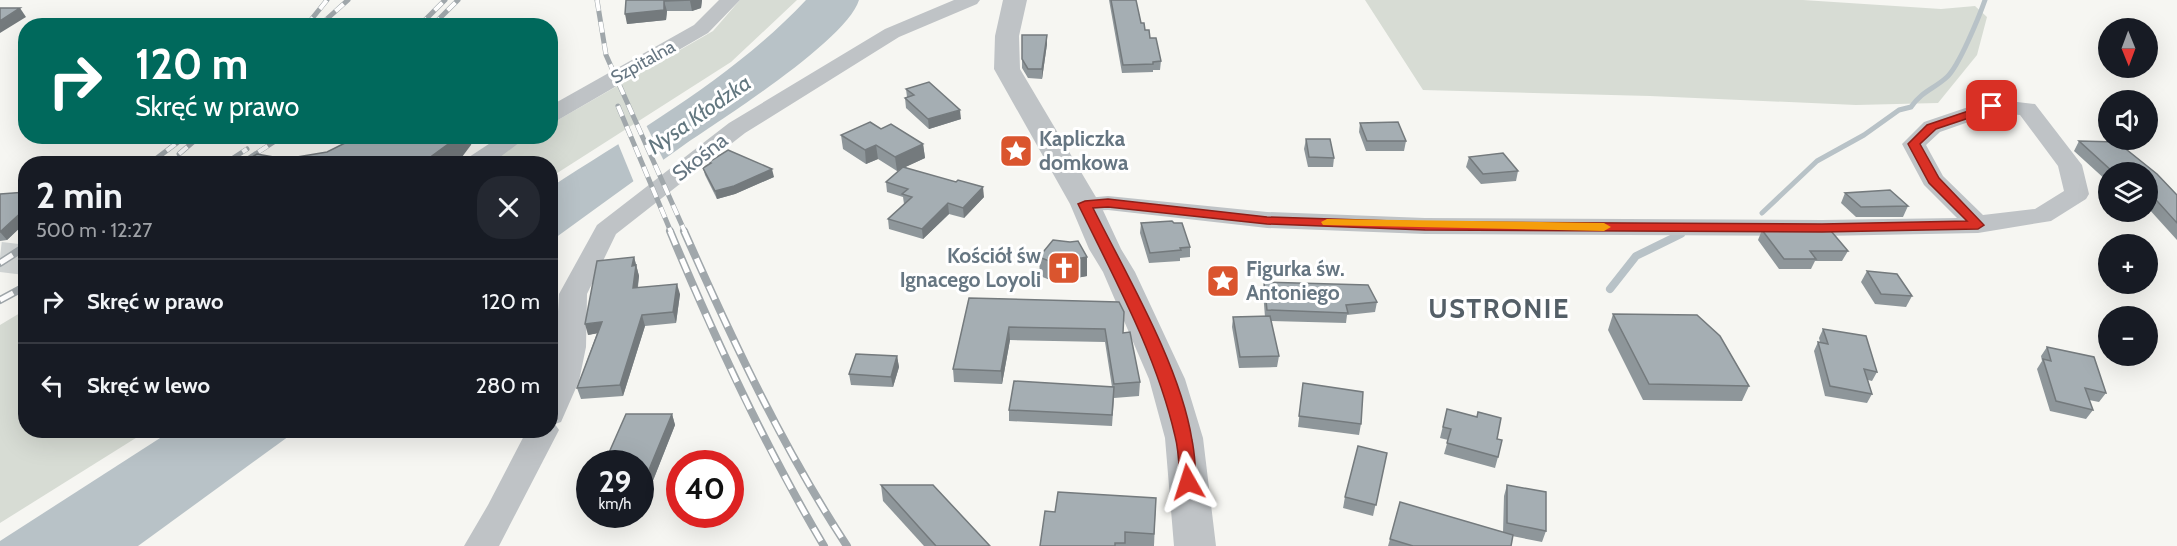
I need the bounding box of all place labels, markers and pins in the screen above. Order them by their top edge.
pin [1966,80,2017,131]
place label: Kapliczka domkowa [1039,126,1129,175]
place icon: Kapliczka domkowa [998,133,1034,169]
place label: Kościół św Ignacego Loyoli [900,243,1042,292]
church icon: Kościół św Ignacego Loyoli [1046,250,1082,286]
place label: Figurka św. Antoniego [1246,256,1345,305]
place icon: Figurka św. Antoniego [1205,263,1241,299]

